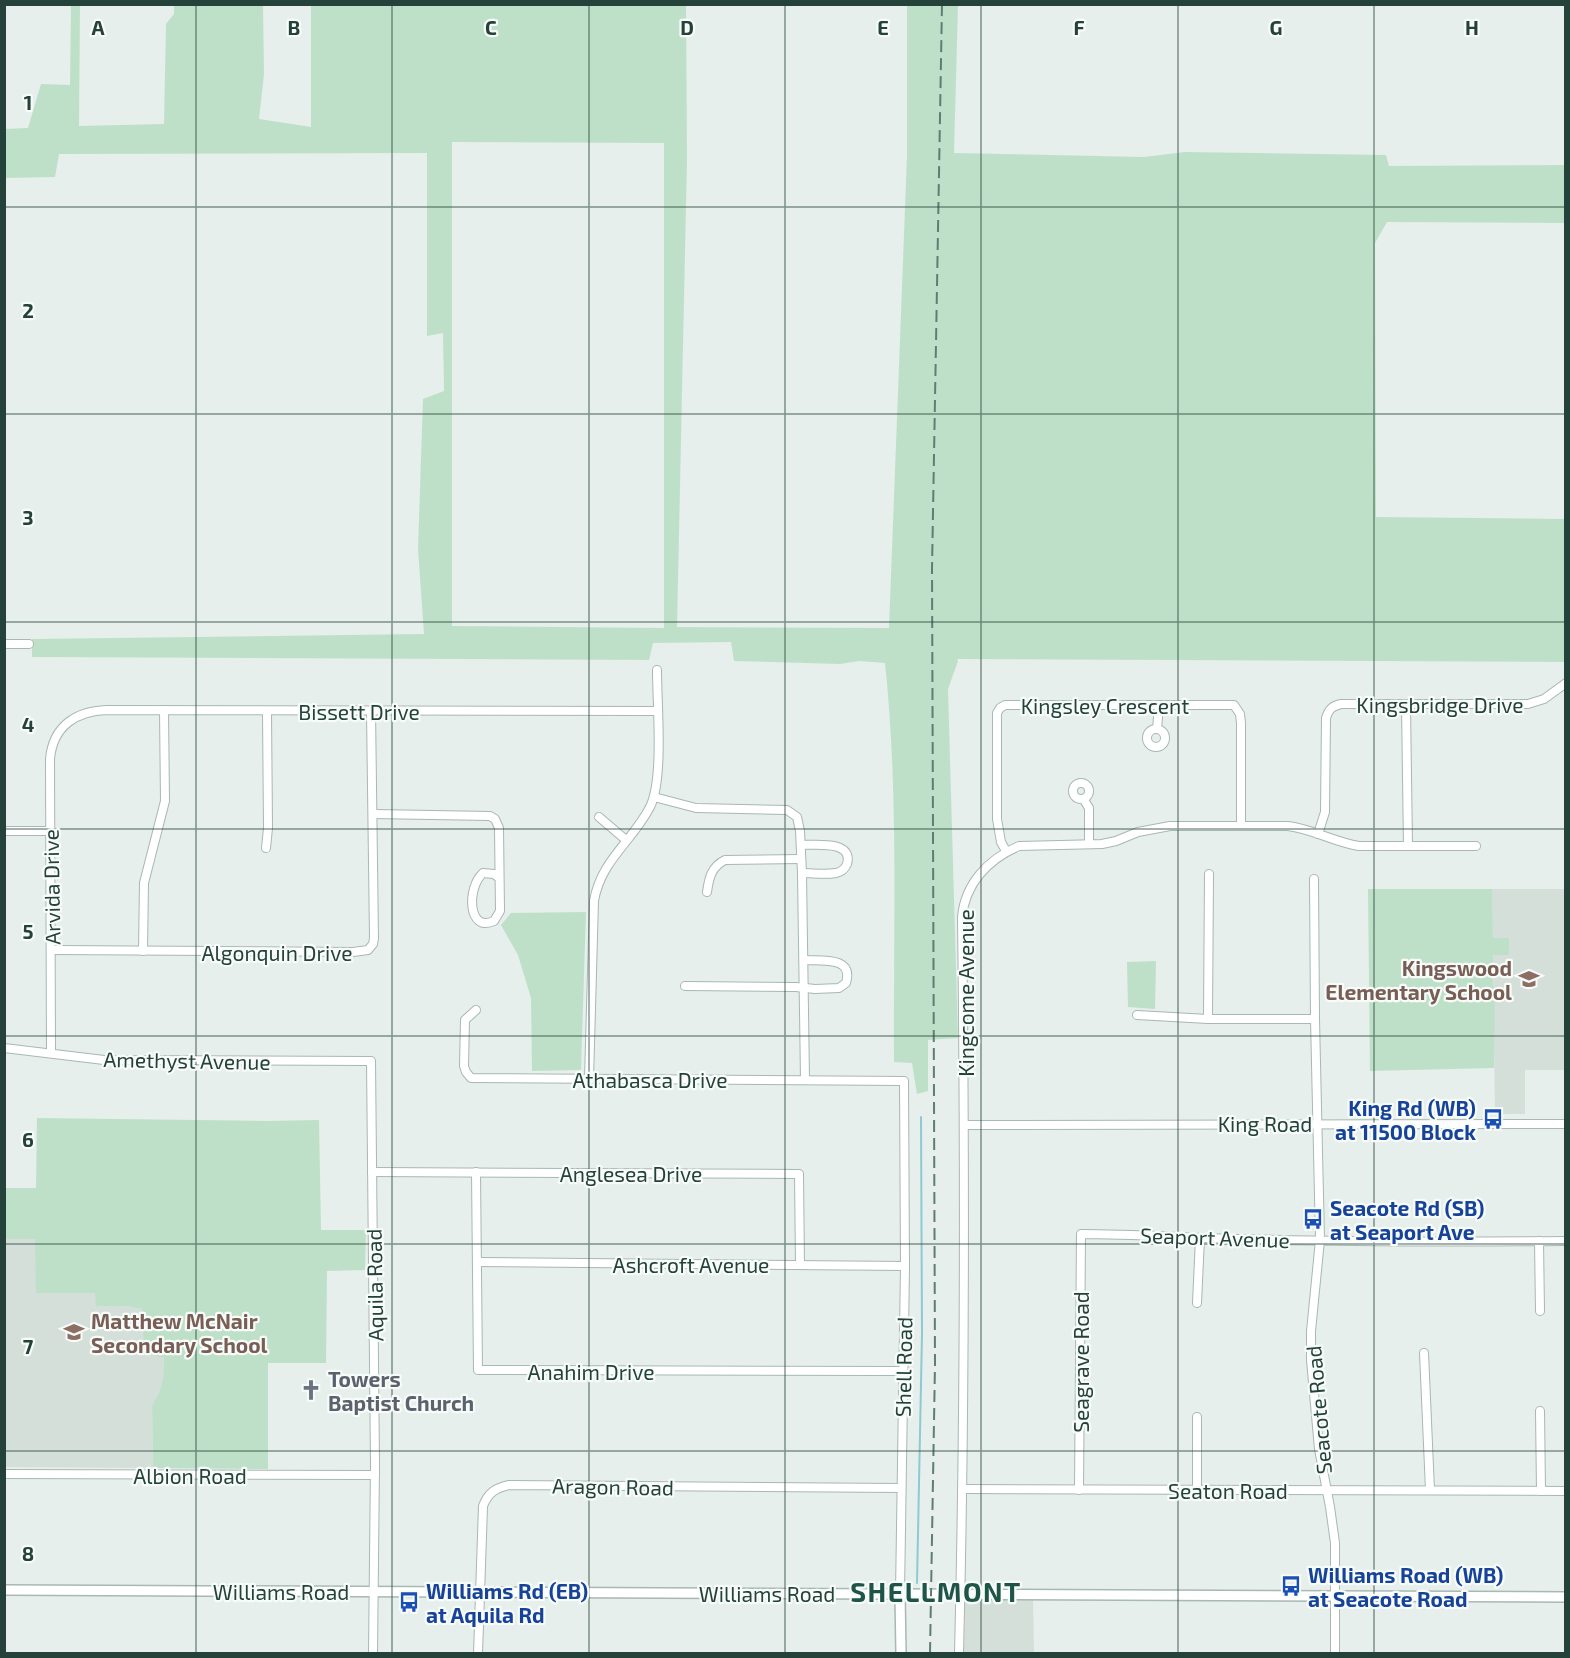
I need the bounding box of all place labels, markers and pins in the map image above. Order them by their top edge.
place label: Kingswood Elementary School [1325,955,1512,1005]
school or university icon: Kingswood Elementary School [1517,967,1541,991]
place label: King Rd (WB) at 11500 Block [1335,1095,1476,1144]
bus stop icon: King Rd (WB) at 11500 Block [1481,1107,1505,1131]
place label: Seacote Rd (SB) at Seaport Ave [1330,1195,1485,1244]
bus stop icon: Seacote Rd (SB) at Seaport Ave [1301,1207,1325,1231]
place label: Matthew McNair Secondary School [91,1308,268,1358]
school or university icon: Matthew McNair Secondary School [62,1320,86,1344]
place label: Towers Baptist Church [328,1366,474,1415]
church icon: Towers Baptist Church [299,1378,323,1402]
place label: Williams Road (WB) at Seacote Road [1308,1562,1504,1611]
bus stop icon: Williams Road (WB) at Seacote Road [1279,1574,1303,1598]
place label: Williams Rd (EB) at Aquila Rd [426,1578,588,1627]
bus stop icon: Williams Rd (EB) at Aquila Rd [397,1590,421,1614]

